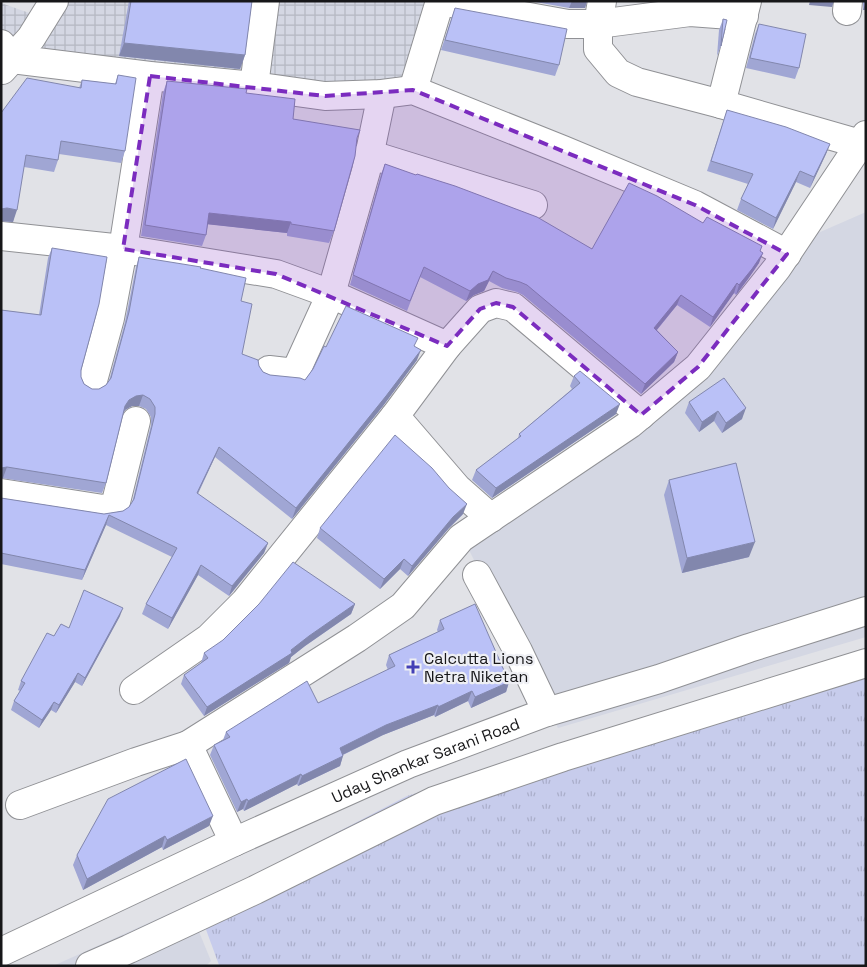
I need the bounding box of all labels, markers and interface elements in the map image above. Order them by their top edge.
place label: Calcutta Lions Netra Niketan [424,648,533,687]
marker: Calcutta Lions Netra Niketan [406,660,420,674]
street label: Uday Shankar Sarani Road [328,713,523,808]

